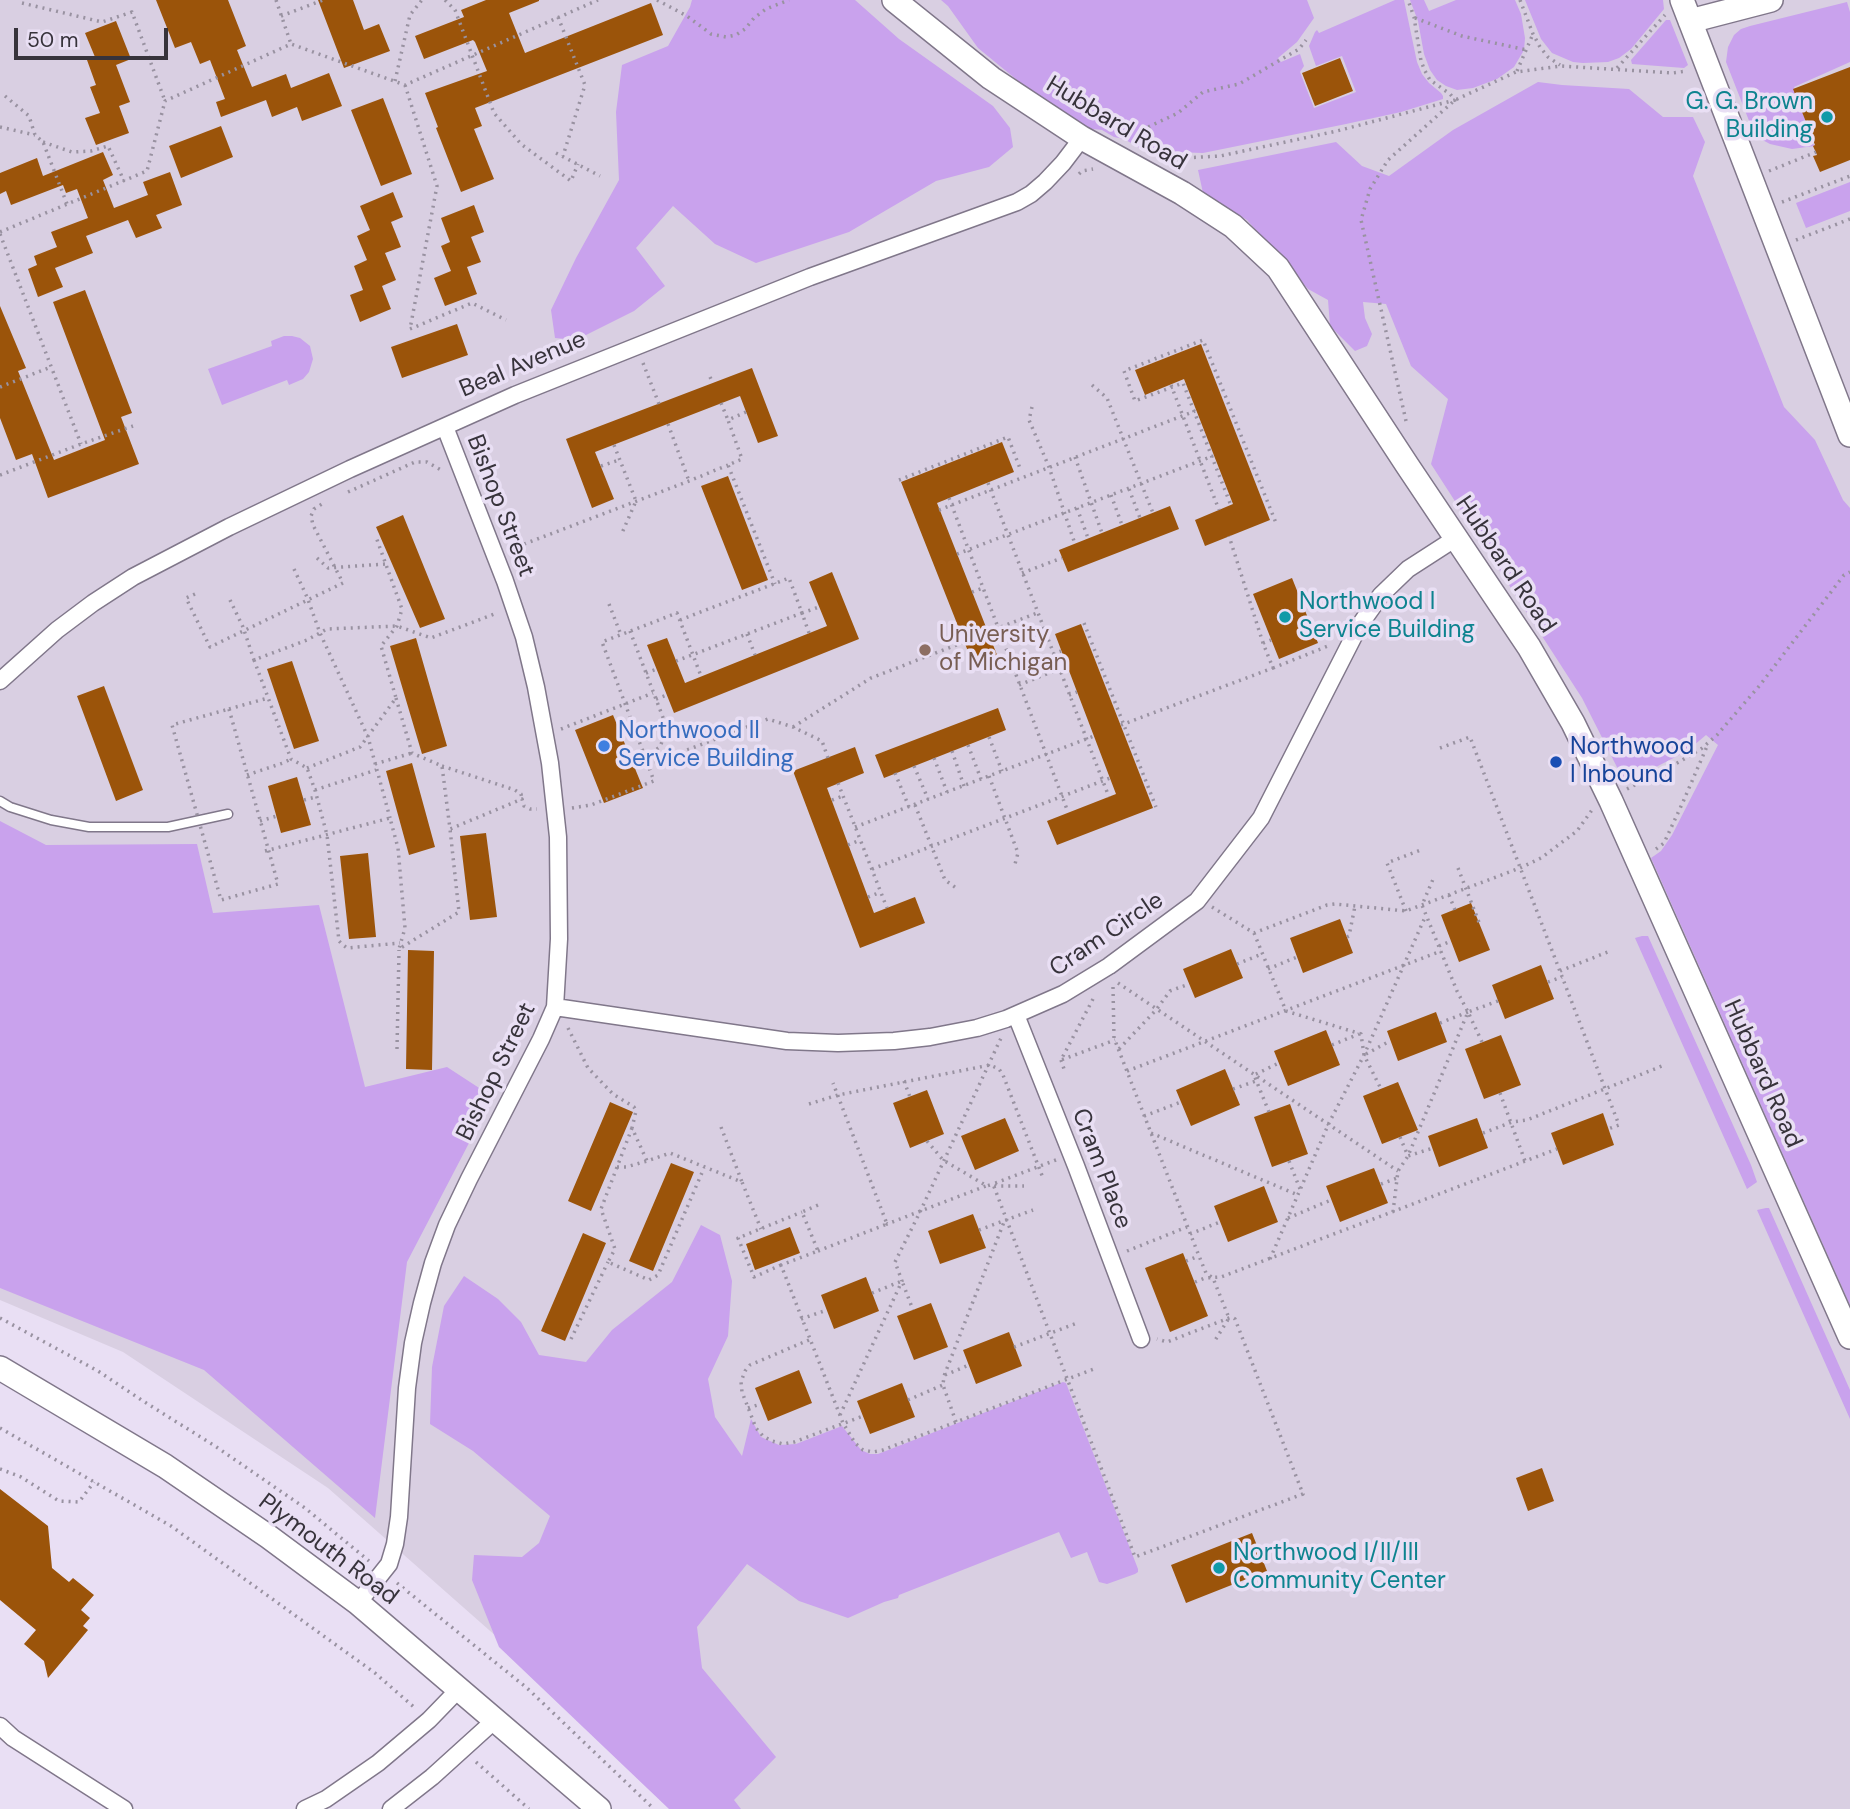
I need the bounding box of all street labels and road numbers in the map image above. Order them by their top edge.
street label: Hubbard Road [1040,71,1192,177]
street label: Beal Avenue [455,325,591,405]
street label: Bishop Street [460,431,540,581]
street label: Hubbard Road [1449,491,1561,639]
street label: Cram Circle [1045,886,1169,984]
street label: Hubbard Road [1717,996,1807,1152]
street label: Bishop Street [451,998,543,1146]
street label: Cram Place [1065,1105,1137,1233]
street label: Plymouth Road [252,1488,404,1612]

